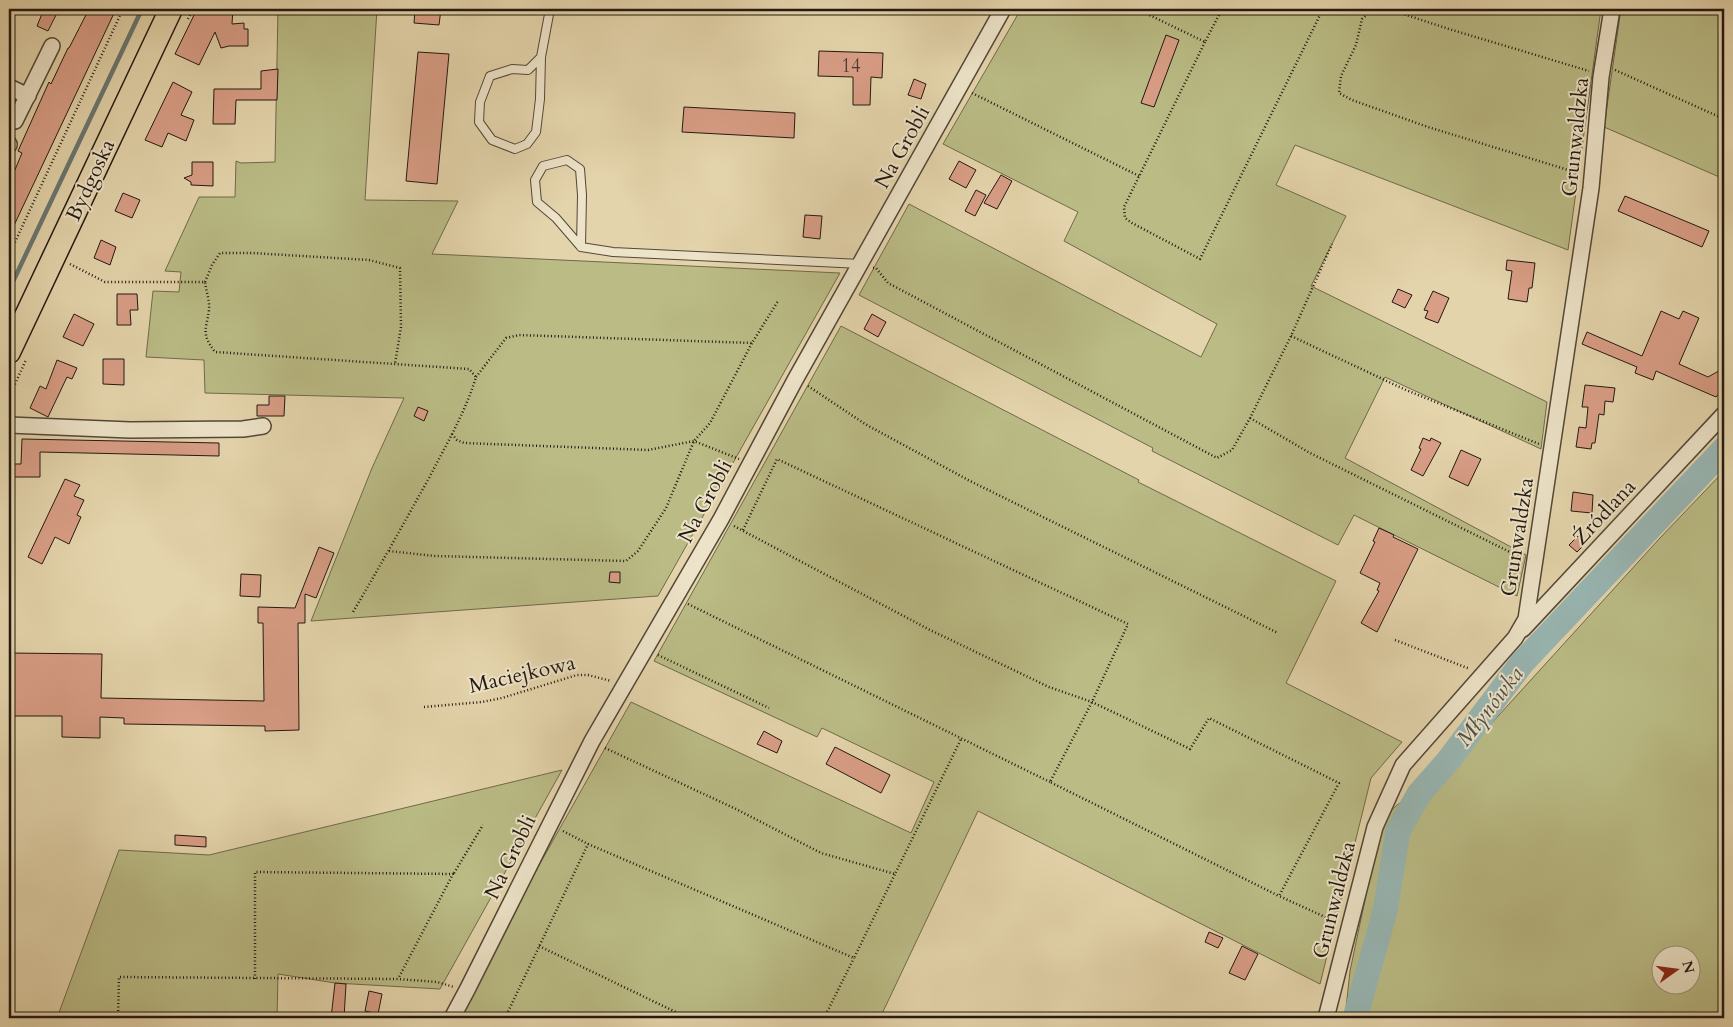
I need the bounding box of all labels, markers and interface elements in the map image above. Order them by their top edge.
house number: 14 [841,53,861,79]
street label: Grunwaldzka [1555,76,1596,198]
street label: Na Grobli [868,100,937,194]
street label: Bydgoska [59,135,122,226]
street label: Na Grobli [671,454,740,548]
street label: Źródlana [1566,473,1642,552]
street label: Grunwaldzka [1494,476,1541,599]
street label: Maciejkowa [466,648,578,701]
water label: Młynówka [1449,660,1531,753]
street label: Na Grobli [478,810,543,904]
street label: Grunwaldzka [1306,838,1363,962]
north arrow [1650,944,1700,994]
text: N [1677,959,1699,975]

